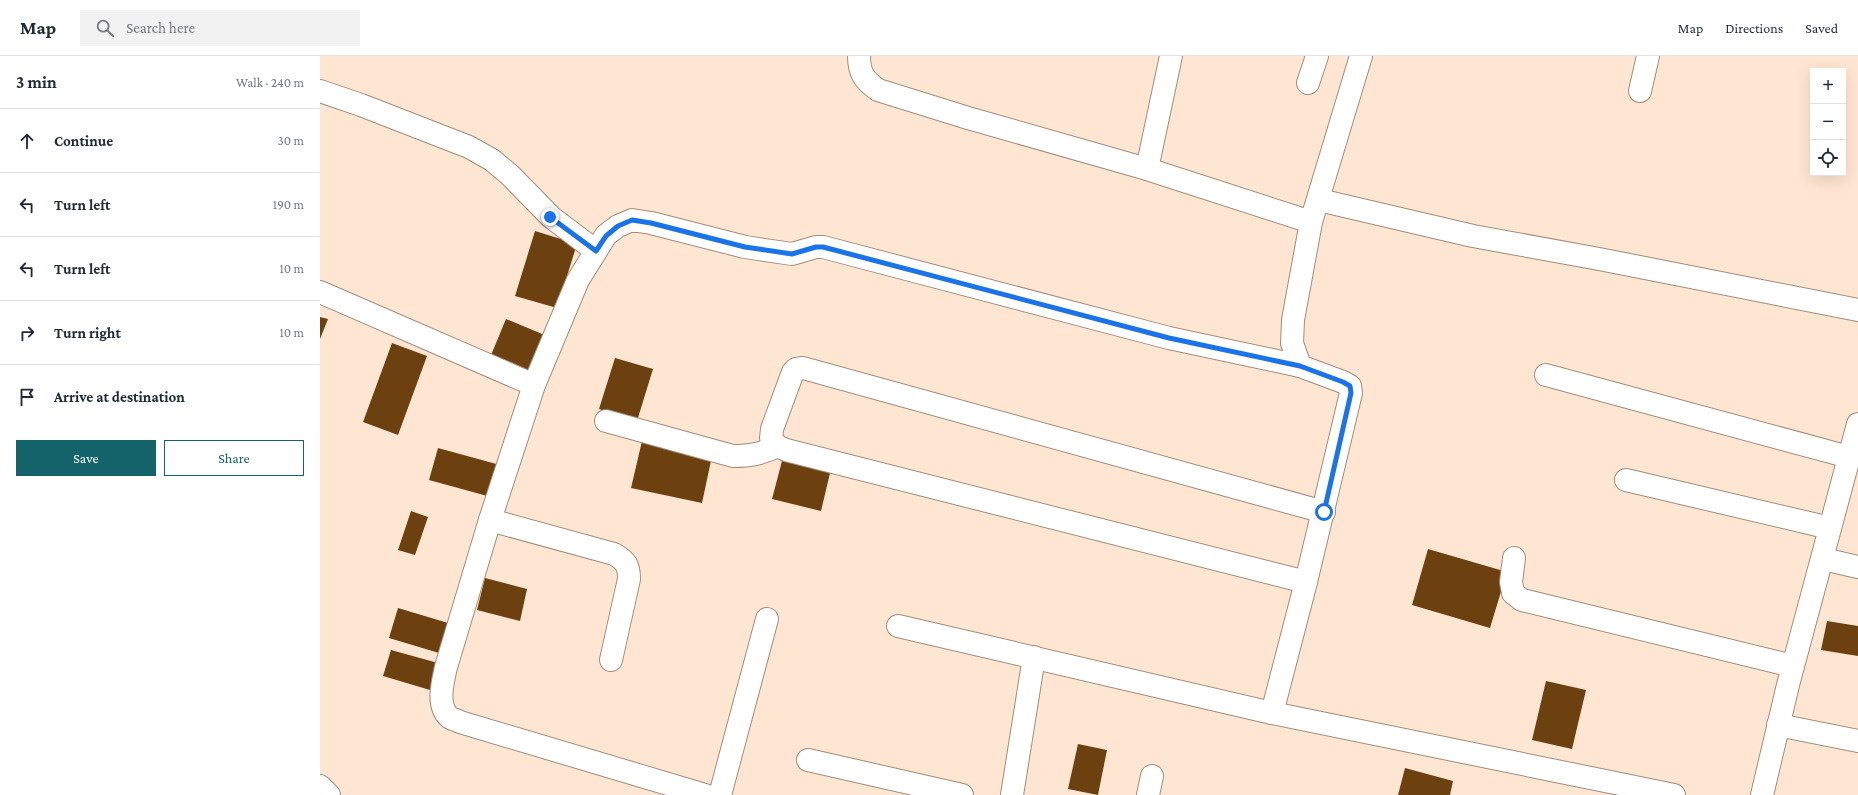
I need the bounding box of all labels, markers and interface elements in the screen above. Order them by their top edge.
search box [80,10,360,46]
text: Map [20,17,56,38]
icon: search [94,17,116,39]
text: Search here [126,20,195,36]
text: Map [1678,20,1703,36]
text: Directions [1725,20,1783,36]
text: Saved [1805,20,1838,36]
map controls [1810,68,1846,176]
button: + [1810,68,1846,104]
text: 3 min [16,73,57,92]
text: Walk · 240 m [236,75,304,90]
button: − [1810,104,1846,140]
icon: ahead [16,130,38,152]
text: Continue [54,133,113,149]
text: 30 m [278,133,304,148]
button: locate [1810,140,1846,176]
icon: left [16,194,38,216]
text: Turn left [54,197,110,213]
text: 190 m [273,197,304,212]
route end [541,208,559,226]
icon: left [16,258,38,280]
text: Turn left [54,261,110,277]
text: 10 m [279,261,304,276]
icon: right [16,322,38,344]
text: Turn right [54,325,121,341]
text: 10 m [279,325,304,340]
icon: arrive [16,386,38,408]
text: Arrive at destination [54,389,185,405]
button: Save [16,440,156,476]
button: Share [164,440,304,476]
route start [1315,503,1333,521]

